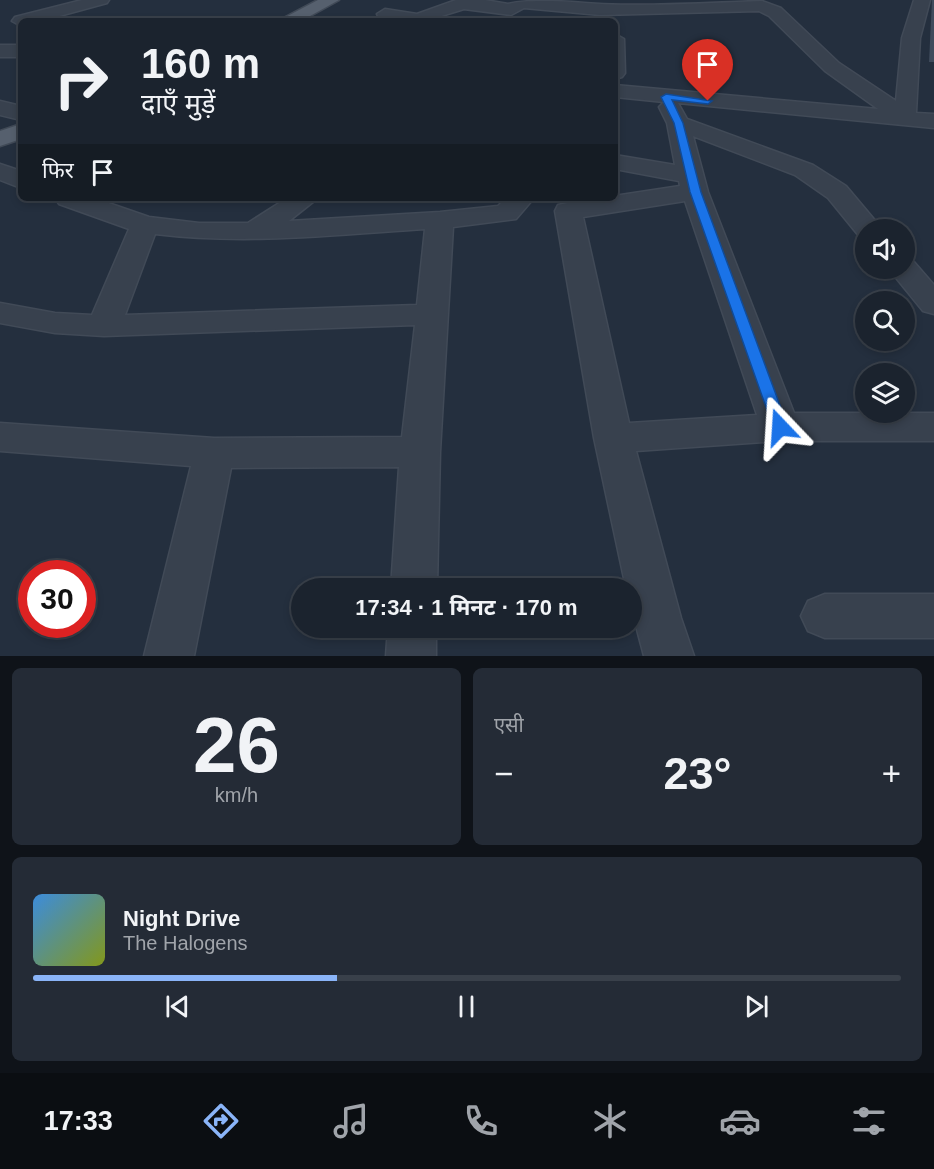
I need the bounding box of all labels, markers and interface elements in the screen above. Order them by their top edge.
pin [682,39,733,101]
text: 160 m [141,40,260,87]
icon: right [42,42,120,120]
icon: arrive [691,48,724,81]
text: दाएँ मुड़ें [141,89,215,119]
icon: arrive [86,156,119,189]
text: फिर [42,158,74,183]
map controls [855,219,915,423]
button: sound [855,219,915,279]
button: search [855,291,915,351]
button: layers [855,363,915,423]
position arrow [748,395,812,459]
speed limit sign: 30 [18,560,96,638]
text: 17:34 · 1 मिनट · 170 m [355,595,578,620]
text: 26 [193,701,280,789]
text: एसी [494,714,524,736]
text: 23° [663,748,732,799]
text: − [494,755,513,792]
text: + [882,755,901,792]
text: km/h [215,784,258,806]
text: Night Drive [123,906,240,931]
text: The Halogens [123,932,248,954]
icon: previous [161,990,194,1023]
icon: pause [450,990,483,1023]
icon: next [740,990,773,1023]
icon: directions [200,1100,242,1142]
icon: music [330,1100,372,1142]
icon: phone [460,1100,502,1142]
icon: climate [589,1100,631,1142]
icon: car [719,1100,761,1142]
icon: filters [848,1100,890,1142]
text: 17:33 [44,1106,113,1136]

